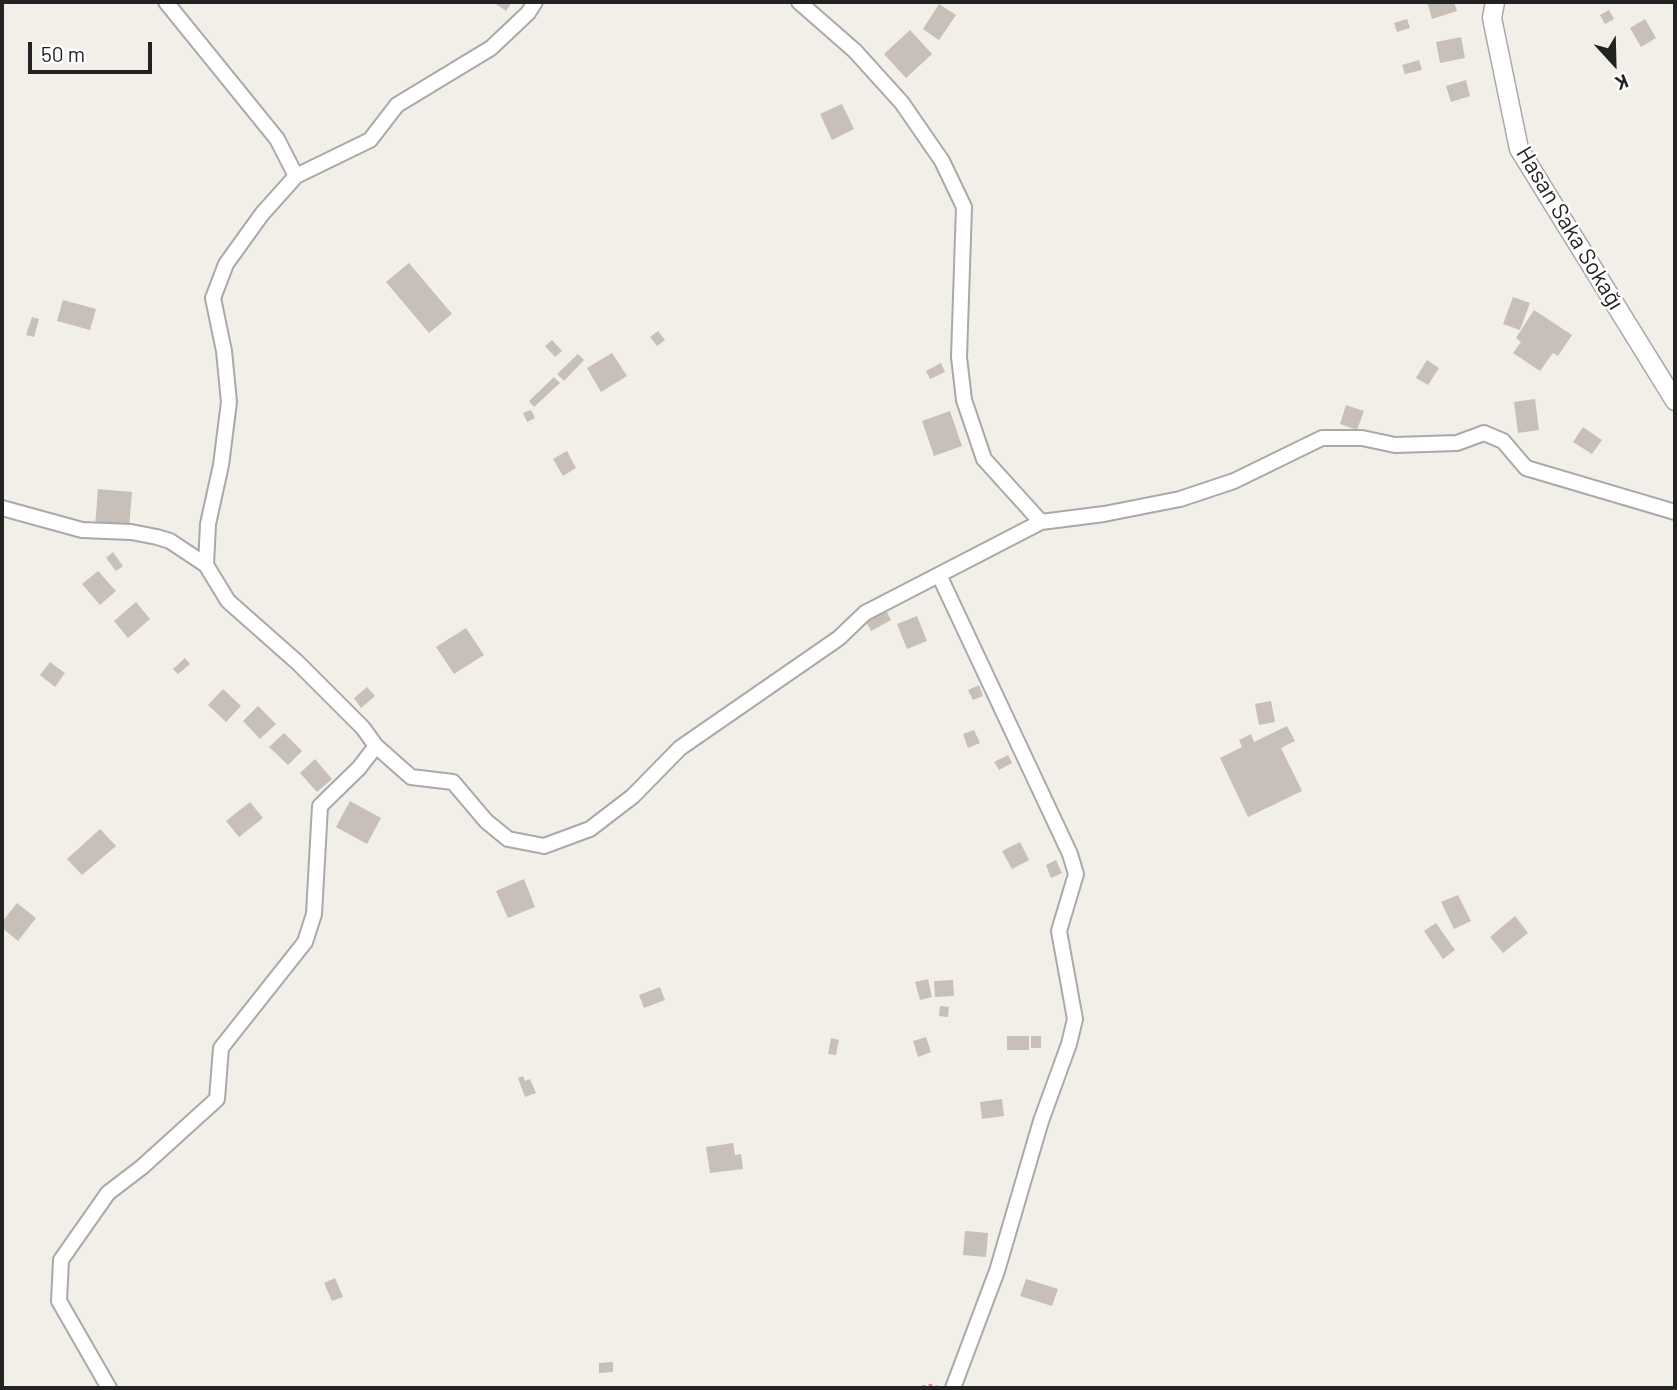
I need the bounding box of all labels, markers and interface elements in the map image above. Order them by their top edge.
scale bar [32,28,156,72]
north arrow [1579,28,1649,98]
text: 50 m [41,41,85,66]
text: K [1612,70,1632,96]
street label: Hasan Saka Sokağı [1510,141,1630,315]

